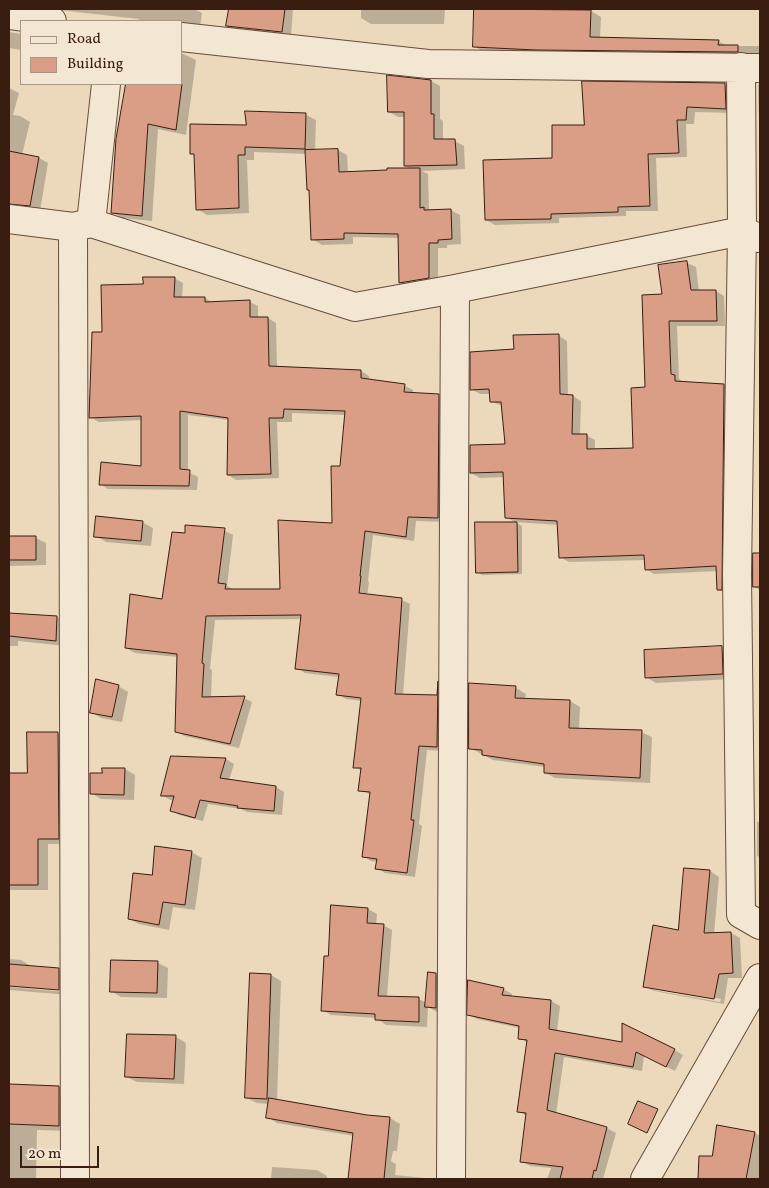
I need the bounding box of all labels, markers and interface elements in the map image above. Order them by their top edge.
legend [20,20,182,85]
text: Road [67,29,101,50]
text: Building [67,54,123,75]
scale bar [22,1136,101,1168]
text: 20 m [28,1144,61,1165]

